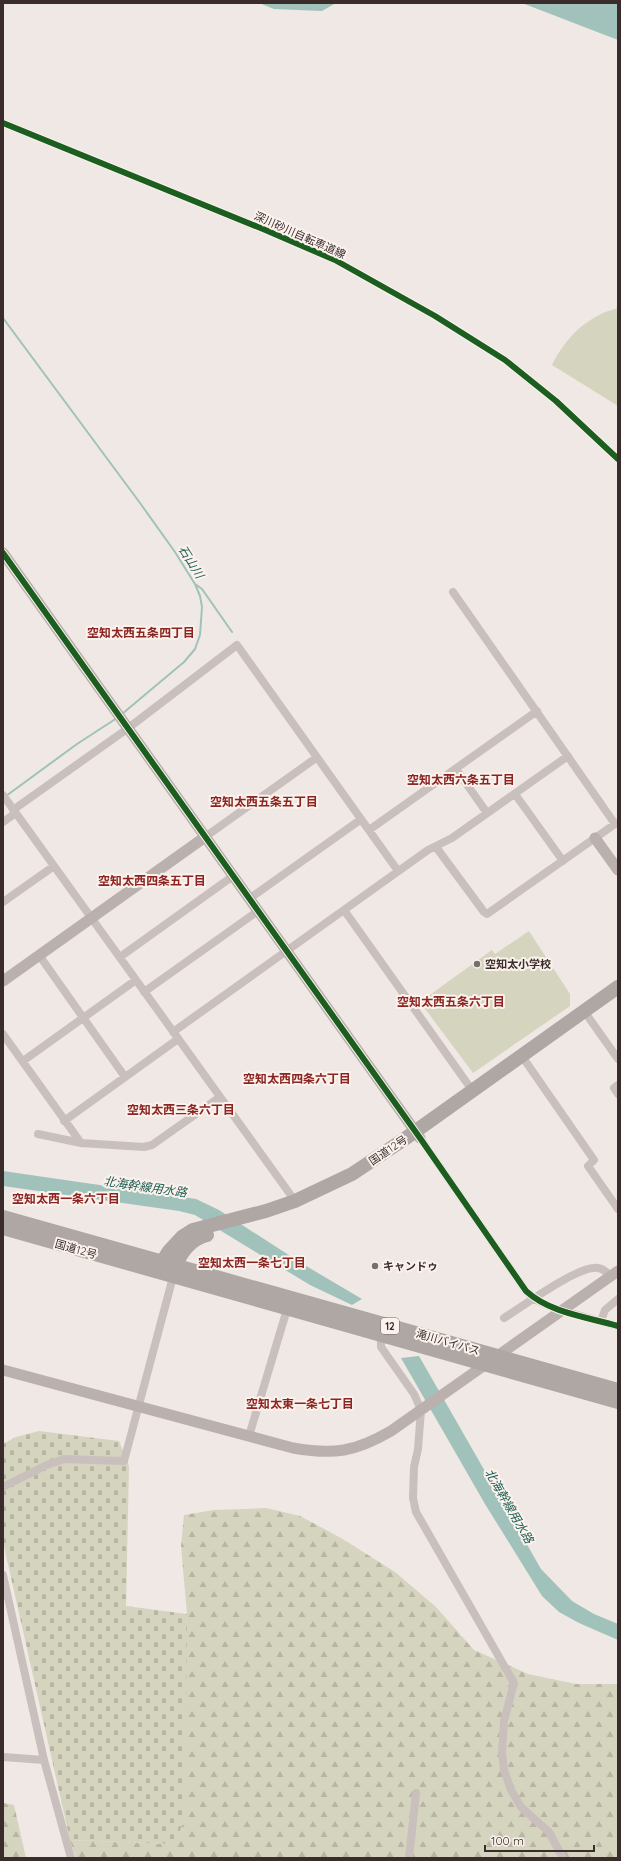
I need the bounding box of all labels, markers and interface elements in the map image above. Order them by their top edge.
street label: 深川砂川自転車道線 [252,208,348,262]
water label: 石山川 [176,542,208,583]
district label: 空知太西五条四丁目 [87,625,195,640]
district label: 空知太西六条五丁目 [407,772,515,787]
district label: 空知太西五条五丁目 [210,794,318,809]
district label: 空知太西四条五丁目 [98,873,206,888]
place label: 空知太小学校 [485,957,551,971]
marker: 空知太小学校 [472,959,482,969]
district label: 空知太西五条六丁目 [397,994,505,1009]
district label: 空知太西四条六丁目 [243,1071,351,1086]
district label: 空知太西三条六丁目 [127,1102,235,1117]
street label: 国道12号 [366,1132,410,1168]
water label: 北海幹線用水路 [102,1173,189,1200]
district label: 空知太西一条六丁目 [12,1191,120,1206]
street label: 国道12号 [53,1236,99,1262]
district label: 空知太西一条七丁目 [198,1255,306,1270]
place label: キャンドゥ [383,1259,438,1273]
marker: キャンドゥ [370,1261,380,1271]
road number: 12 [381,1318,399,1334]
street label: 滝川バイパス [414,1326,482,1358]
district label: 空知太東一条七丁目 [246,1396,354,1411]
water label: 北海幹線用水路 [482,1466,537,1547]
scale bar [485,1827,594,1853]
text: 100 m [491,1833,524,1848]

